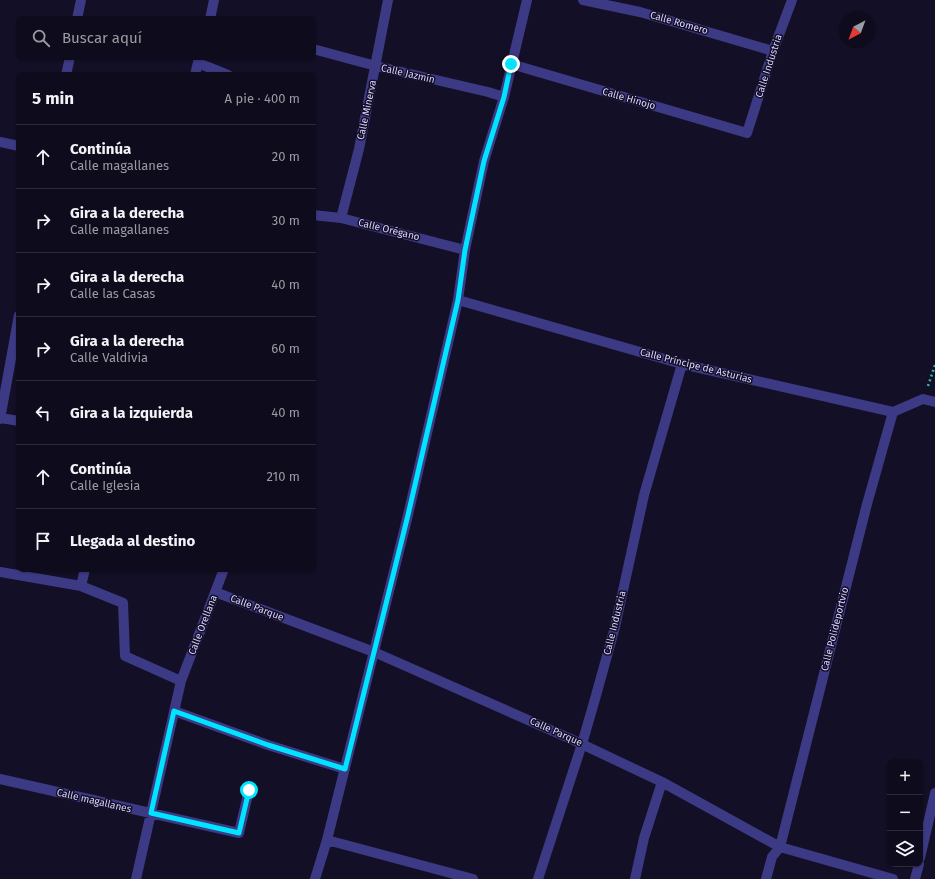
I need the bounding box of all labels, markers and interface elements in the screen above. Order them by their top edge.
street label: Calle Romero [649,9,710,37]
north arrow [839,12,875,48]
search box [16,16,316,60]
icon: search [30,27,52,49]
text: Buscar aquí [62,29,142,47]
street label: Calle Industria [753,33,785,99]
route end [502,55,520,73]
street label: Calle Jazmín [380,61,436,86]
street label: Calle Minerva [355,79,379,141]
street label: Calle Hinojo [601,86,657,112]
text: 5 min [32,88,74,109]
text: A pie · 400 m [225,91,300,106]
text: Continúa [70,140,131,158]
icon: ahead [32,146,54,168]
text: 20 m [272,149,300,164]
text: Calle magallanes [70,158,169,173]
text: Gira a la derecha [70,204,184,222]
icon: right [32,210,54,232]
text: 30 m [272,213,300,228]
street label: Calle Orégano [357,217,421,243]
text: Calle magallanes [70,222,169,237]
text: Gira a la derecha [70,268,184,286]
icon: right [32,274,54,296]
text: 40 m [271,277,300,292]
text: Calle las Casas [70,286,155,301]
text: Gira a la derecha [70,332,184,350]
icon: right [32,338,54,360]
text: 60 m [271,341,300,356]
street label: Calle Príncipe de Asturias [639,345,754,386]
text: Calle Valdivia [70,350,148,365]
icon: left [32,402,54,424]
text: Gira a la izquierda [70,404,193,422]
text: 40 m [271,405,300,420]
text: Continúa [70,460,131,478]
icon: ahead [32,466,54,488]
text: 210 m [266,469,300,484]
text: Calle Iglesia [70,478,140,493]
icon: arrive [32,530,54,552]
text: Llegada al destino [70,532,195,550]
street label: Calle Polideportvio [819,586,851,672]
street label: Calle Industria [601,590,629,656]
street label: Calle Parque [229,592,285,624]
street label: Calle Orellana [186,593,220,657]
street label: Calle Parque [528,715,584,749]
map controls [887,759,923,867]
button: + [887,759,923,795]
route start [240,781,258,799]
street label: Calle magallanes [56,787,133,815]
button: − [887,795,923,831]
button: layers [887,831,923,867]

